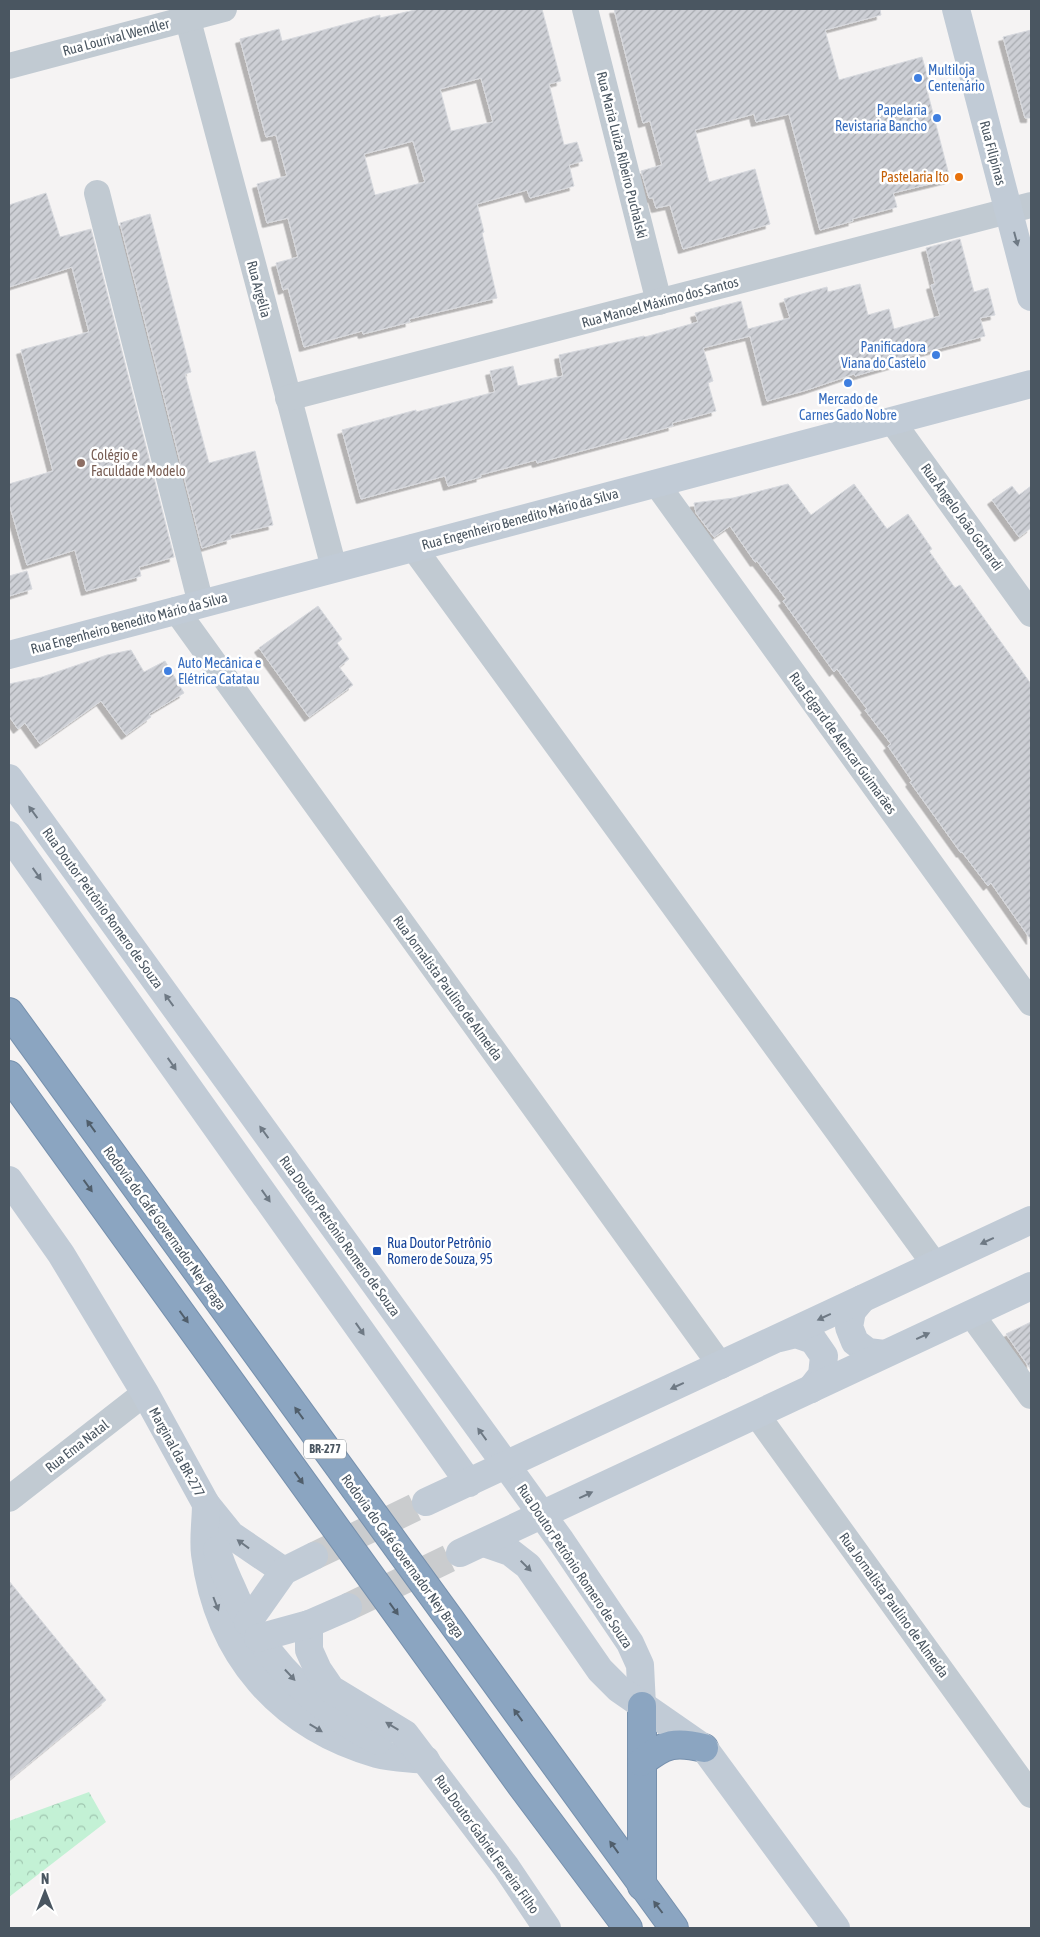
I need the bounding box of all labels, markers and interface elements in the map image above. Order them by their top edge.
street label: Rua Lourival Wendler [61,15,172,59]
place label: Multiloja Centenário [928,62,985,94]
street label: Rua Maria Luiza Ribeiro Puchalski [593,70,651,240]
marker: Multiloja Centenário [912,72,924,84]
place label: Papelaria Revistaria Bancho [835,102,927,134]
marker: Papelaria Revistaria Bancho [931,112,943,124]
street label: Rua Filipinas [977,119,1009,187]
place label: Pastelaria Ito [881,169,949,185]
marker: Pastelaria Ito [953,171,965,183]
one-way arrow [1012,232,1020,247]
street label: Rua Argélia [244,259,274,319]
street label: Rua Manoel Máximo dos Santos [580,273,740,331]
place label: Panificadora Viana do Castelo [841,339,926,371]
marker: Panificadora Viana do Castelo [930,349,942,361]
marker: Mercado de Carnes Gado Nobre [842,377,854,389]
place label: Mercado de Carnes Gado Nobre [799,391,897,423]
place label: Colégio e Faculdade Modelo [91,447,186,479]
marker: Colégio e Faculdade Modelo [75,457,87,469]
street label: Rua Ângelo João Gottardi [918,460,1006,574]
street label: Rua Engenheiro Benedito Mário da Silva [420,485,620,553]
street label: Rua Engenheiro Benedito Mário da Silva [29,589,229,657]
place label: Auto Mecânica e Elétrica Catatau [178,655,261,687]
marker: Auto Mecânica e Elétrica Catatau [162,665,174,677]
street label: Rua Edgard de Alencar Guimarães [786,669,900,817]
one-way arrow [28,805,38,818]
street label: Rua Doutor Petrônio Romero de Souza [39,825,167,991]
one-way arrow [32,868,42,881]
street label: Rua Jornalista Paulino de Almeida [390,912,506,1064]
one-way arrow [164,993,174,1007]
one-way arrow [167,1057,177,1071]
one-way arrow [86,1119,96,1133]
one-way arrow [259,1125,269,1139]
street label: Rodovia do Café Governador Ney Braga [100,1143,230,1313]
street label: Rua Doutor Petrônio Romero de Souza [276,1153,404,1319]
one-way arrow [83,1179,94,1192]
one-way arrow [261,1189,271,1203]
place label: Rua Doutor Petrônio Romero de Souza, 95 [387,1235,493,1267]
one-way arrow [980,1237,994,1245]
marker: Rua Doutor Petrônio Romero de Souza, 95 [371,1245,383,1257]
one-way arrow [178,1311,188,1324]
one-way arrow [817,1313,831,1321]
one-way arrow [355,1322,365,1336]
one-way arrow [916,1332,930,1340]
one-way arrow [670,1382,684,1390]
street label: Marginal da BR-277 [146,1405,208,1499]
one-way arrow [294,1407,305,1420]
street label: Rua Ema Natal [42,1416,112,1476]
one-way arrow [477,1428,488,1441]
road number: BR-277 [304,1440,346,1458]
one-way arrow [294,1471,304,1485]
street label: Rodovia do Café Governador Ney Braga [338,1471,468,1641]
street label: Rua Doutor Petrônio Romero de Souza [514,1481,636,1651]
one-way arrow [579,1491,593,1499]
street label: Rua Jornalista Paulino de Almeida [836,1529,952,1681]
one-way arrow [237,1538,250,1549]
one-way arrow [520,1560,532,1572]
one-way arrow [213,1597,220,1612]
one-way arrow [389,1603,399,1616]
one-way arrow [284,1669,296,1681]
one-way arrow [513,1708,523,1722]
one-way arrow [386,1721,399,1731]
one-way arrow [309,1723,322,1732]
street label: Rua Doutor Gabriel Ferreira Filho [431,1772,543,1916]
one-way arrow [609,1840,619,1853]
north arrow [20,1867,70,1917]
text: N [41,1871,49,1887]
one-way arrow [653,1900,663,1914]

